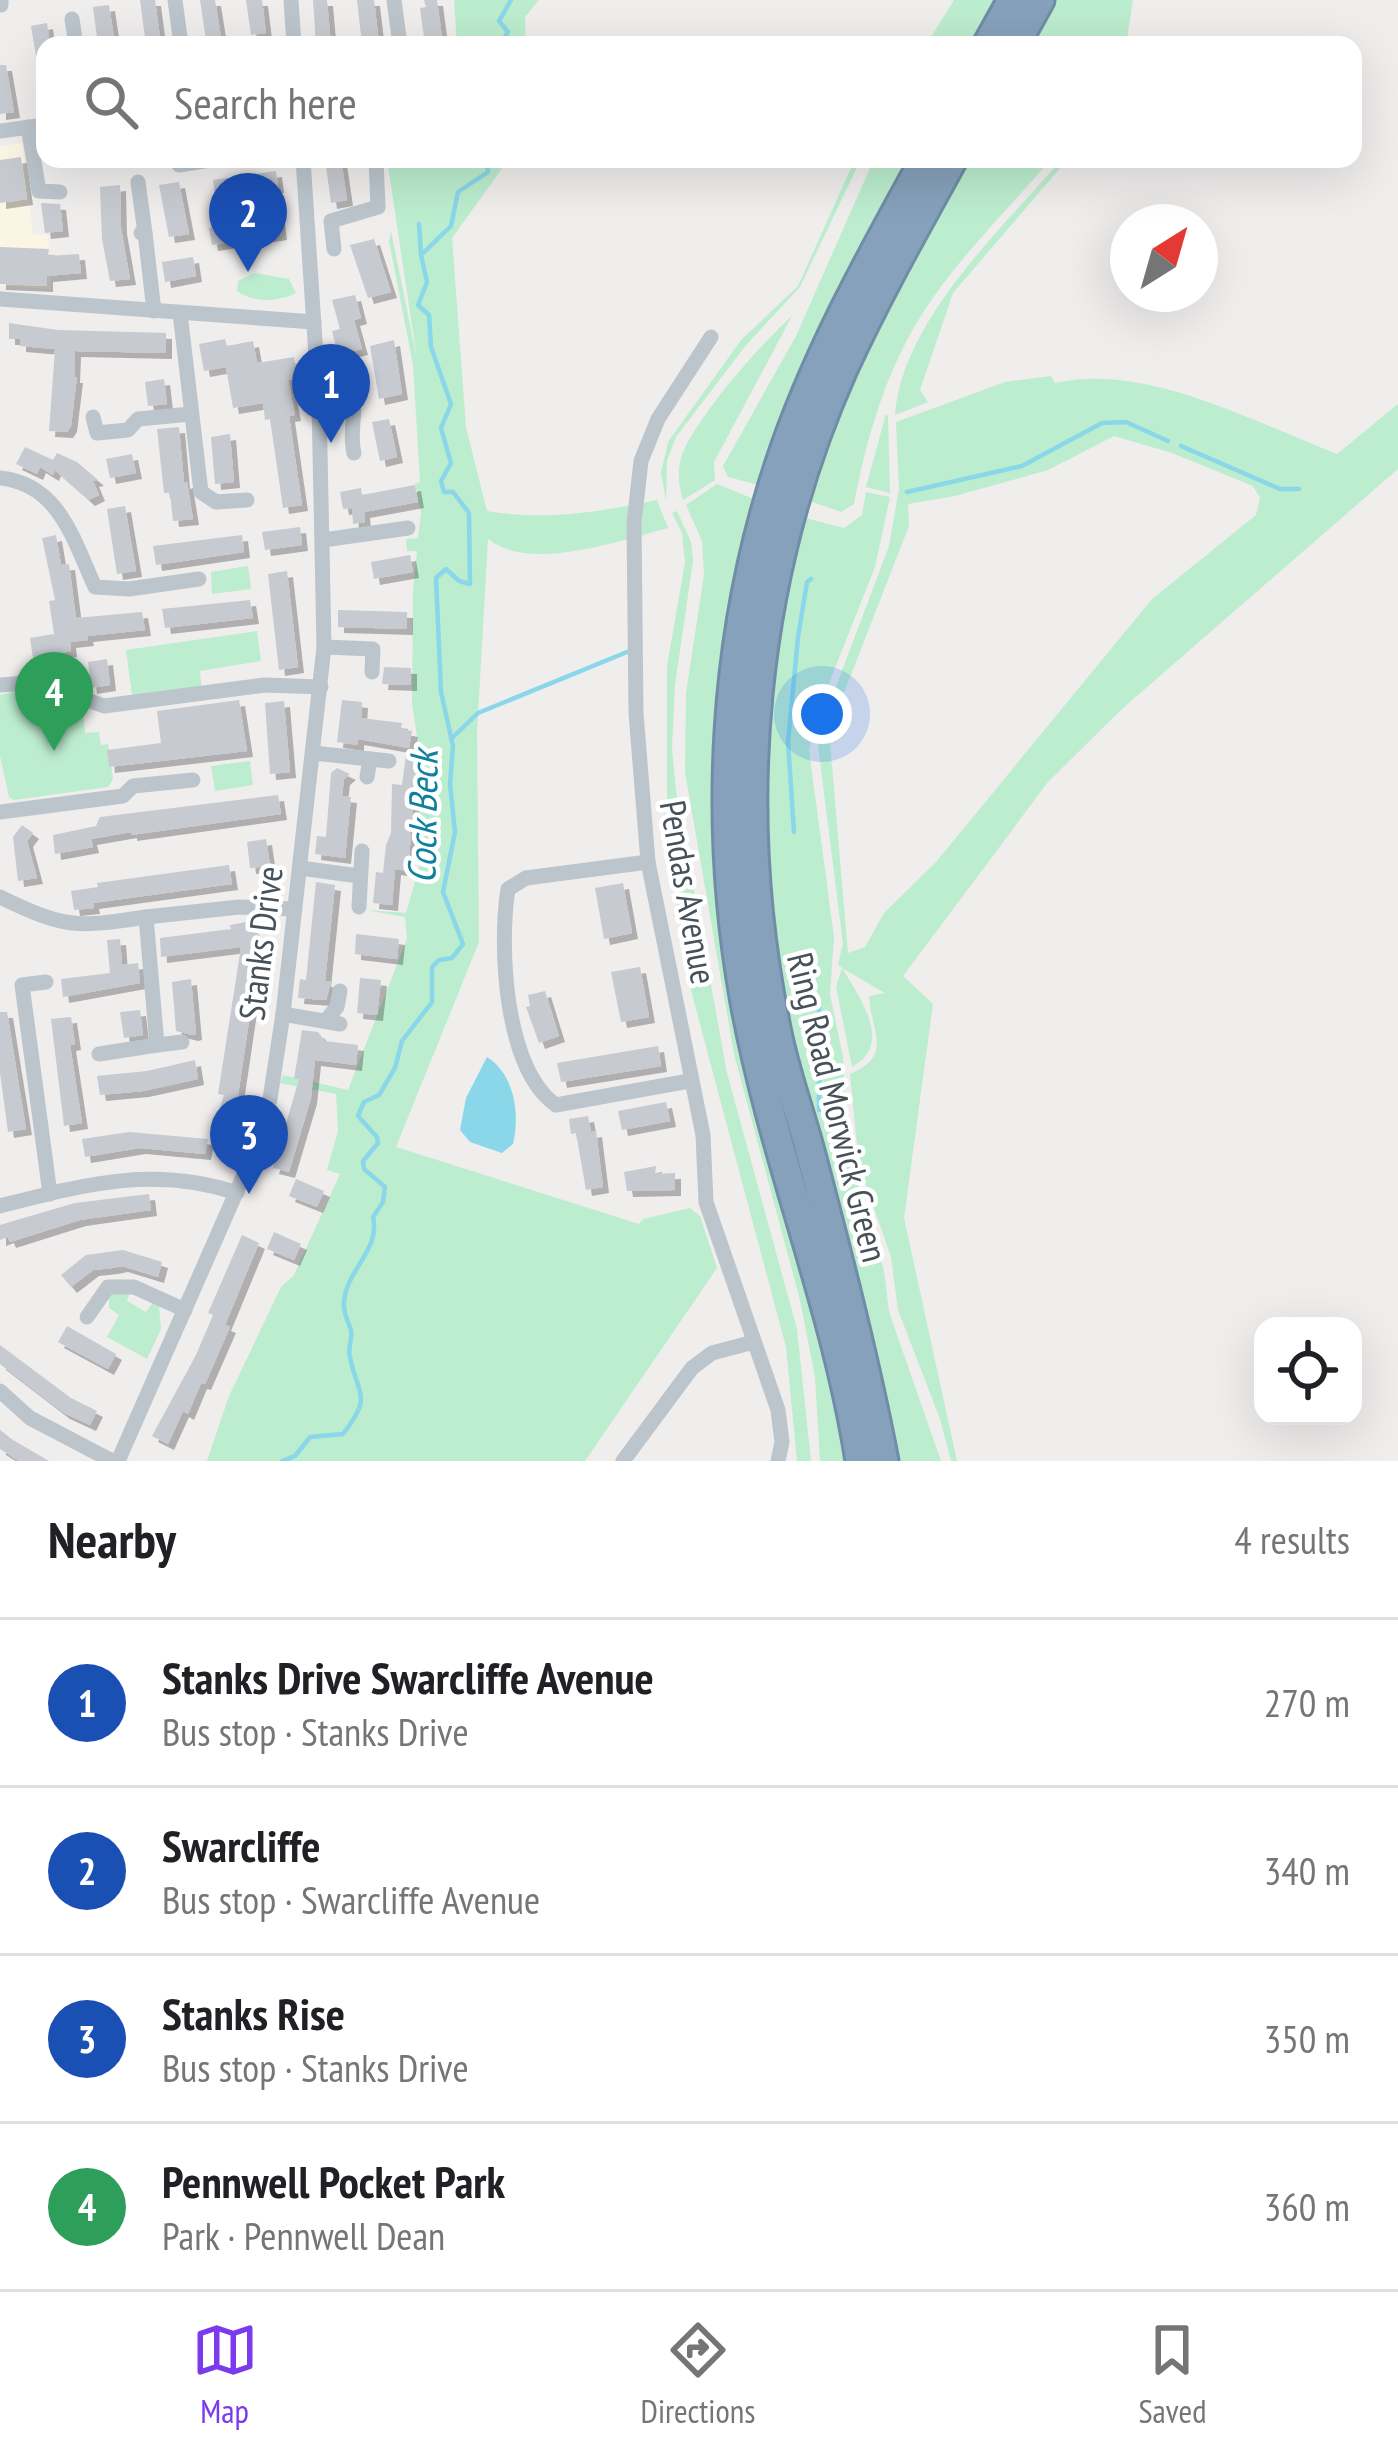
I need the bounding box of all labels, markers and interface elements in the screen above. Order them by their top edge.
search box [36,36,1362,168]
icon: search [78,69,144,135]
text: Search here [174,73,357,131]
pin: 2 [209,173,287,272]
north arrow [1110,204,1218,312]
pin: 1 [292,344,370,443]
pin: 4 [15,652,93,751]
your location [792,684,852,744]
water label: Cock Beck [395,745,449,884]
street label: Pendas Avenue [650,796,728,988]
street label: Stanks Drive [227,863,293,1023]
street label: Ring Road Morwick Green [777,948,899,1266]
pin: 3 [210,1095,288,1194]
map controls [1254,1317,1362,1425]
button: locate [1254,1317,1362,1425]
text: Nearby [48,1506,176,1572]
text: 4 results [1234,1514,1350,1565]
text: Stanks Drive Swarcliffe Avenue [162,1648,654,1706]
text: 1 [78,1677,96,1728]
text: 270 m [1264,1677,1350,1728]
text: Bus stop · Stanks Drive [162,1706,469,1757]
text: Swarcliffe [162,1816,320,1874]
text: 2 [78,1845,96,1896]
text: 340 m [1264,1845,1350,1896]
text: Bus stop · Swarcliffe Avenue [162,1874,540,1925]
text: Stanks Rise [162,1984,345,2042]
text: 3 [78,2013,96,2064]
text: 350 m [1264,2013,1350,2064]
text: Bus stop · Stanks Drive [162,2042,469,2093]
text: Pennwell Pocket Park [162,2152,505,2210]
text: 4 [78,2181,96,2232]
text: 360 m [1264,2181,1350,2232]
text: Park · Pennwell Dean [162,2210,445,2261]
tab: Map [192,2317,258,2432]
tab: Directions [641,2317,755,2432]
tab: Saved [1138,2317,1206,2432]

